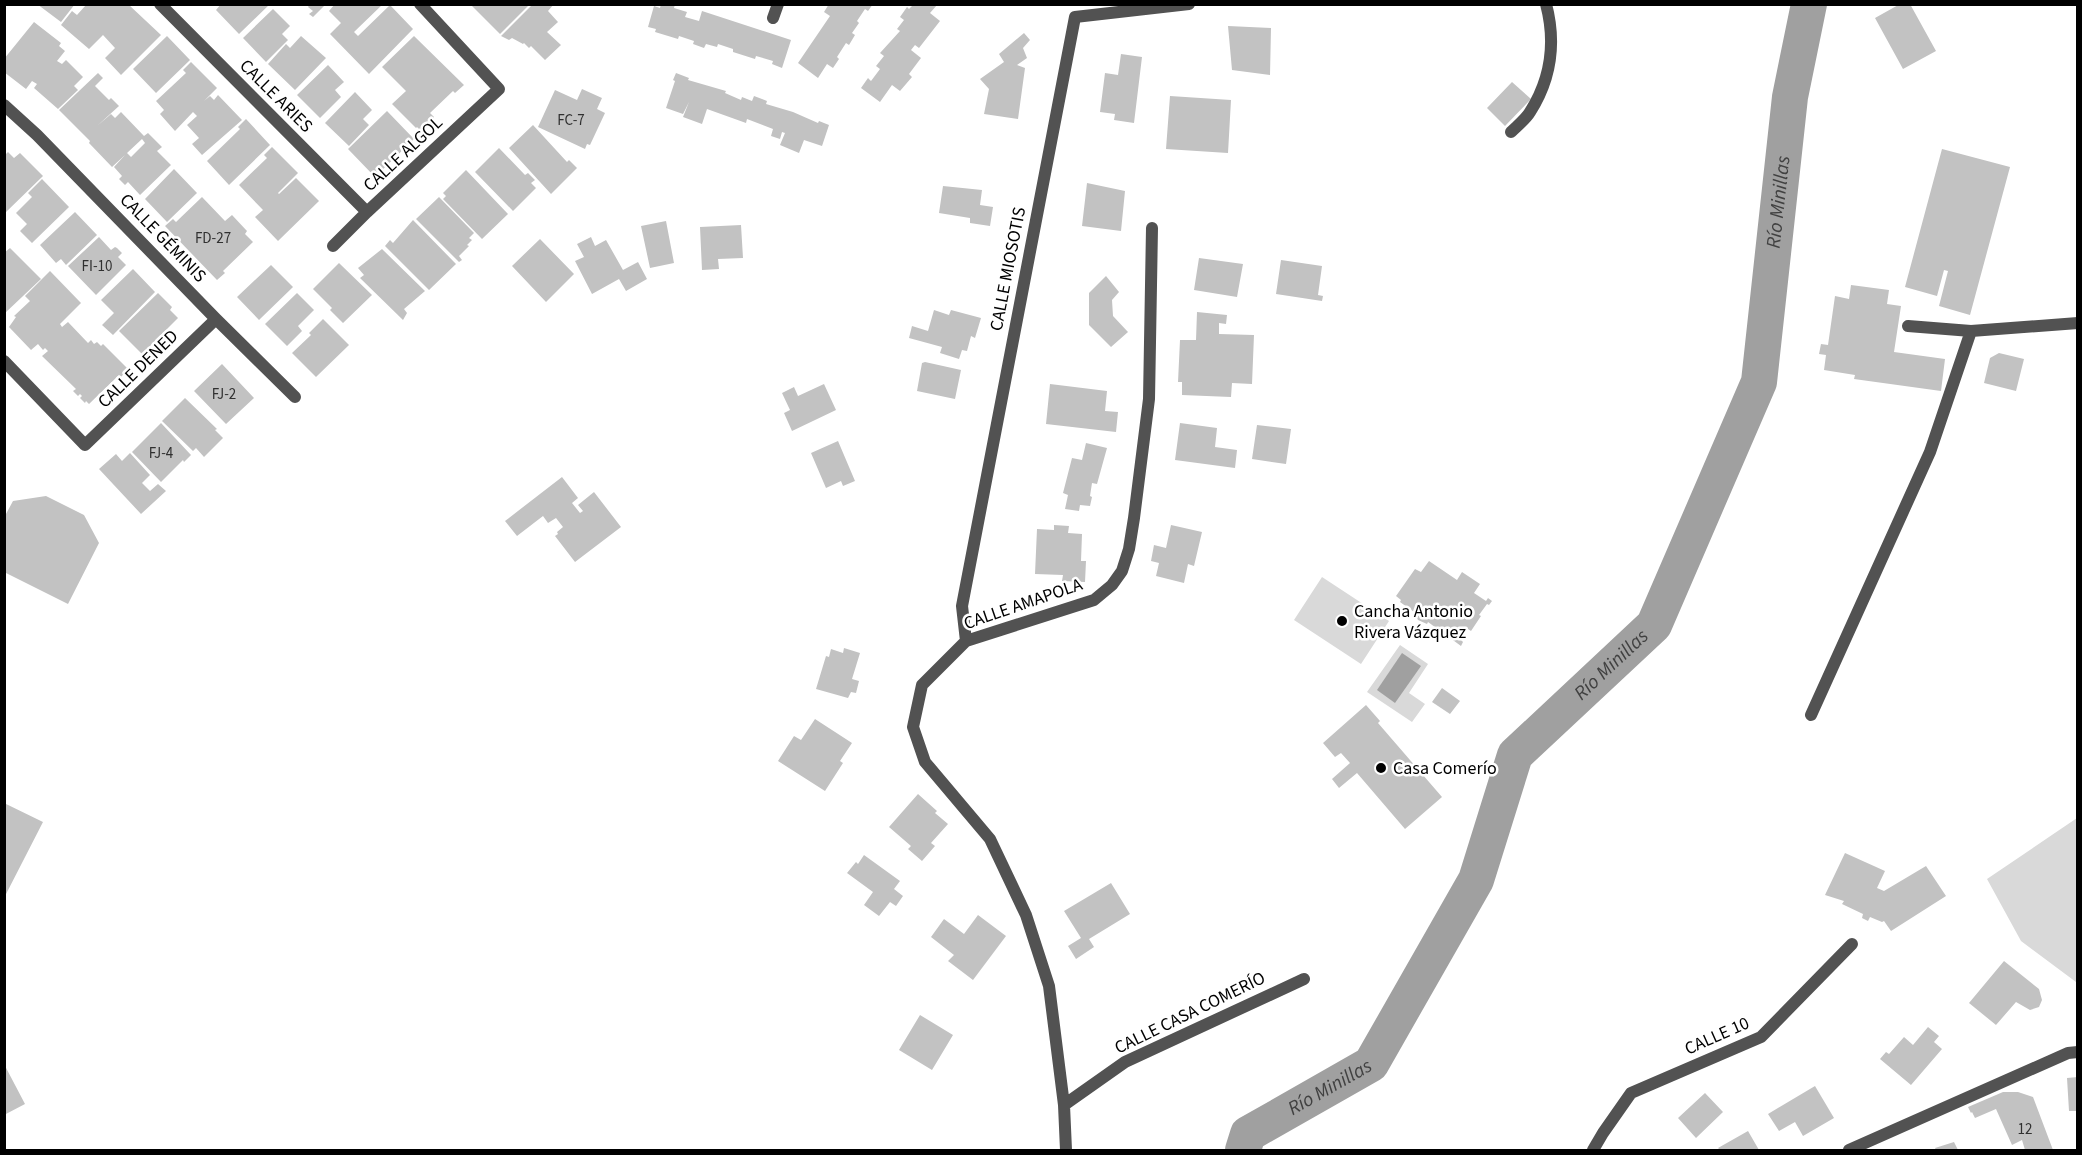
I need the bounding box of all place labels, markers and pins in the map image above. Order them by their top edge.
place label: Cancha Antonio Rivera Vázquez [1354,599,1473,645]
marker: Cancha Antonio Rivera Vázquez [1335,614,1349,628]
place label: Casa Comerío [1393,756,1497,781]
marker: Casa Comerío [1374,761,1388,775]

